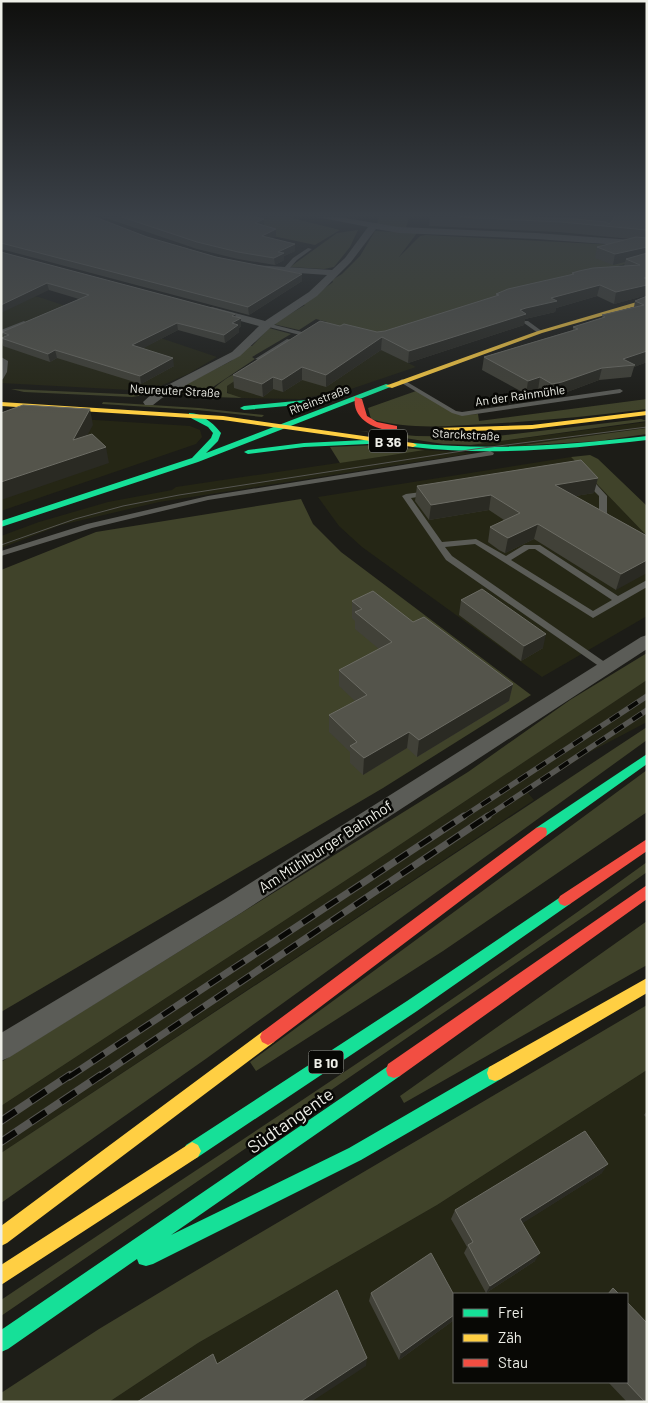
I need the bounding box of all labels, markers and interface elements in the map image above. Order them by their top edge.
street label: Neureuter Straße [130,381,220,399]
street label: Rheinstraße [287,381,351,417]
street label: An der Rainmühle [474,382,566,408]
street label: Starckstraße [432,425,500,443]
road number: B 36 [369,430,407,452]
street label: Am Mühlburger Bahnhof [255,796,395,896]
road number: B 10 [308,1050,344,1074]
street label: Südtangente [243,1082,337,1158]
legend [453,1293,628,1383]
text: Frei [498,1303,524,1321]
text: Zäh [498,1328,522,1346]
text: Stau [498,1353,528,1371]

